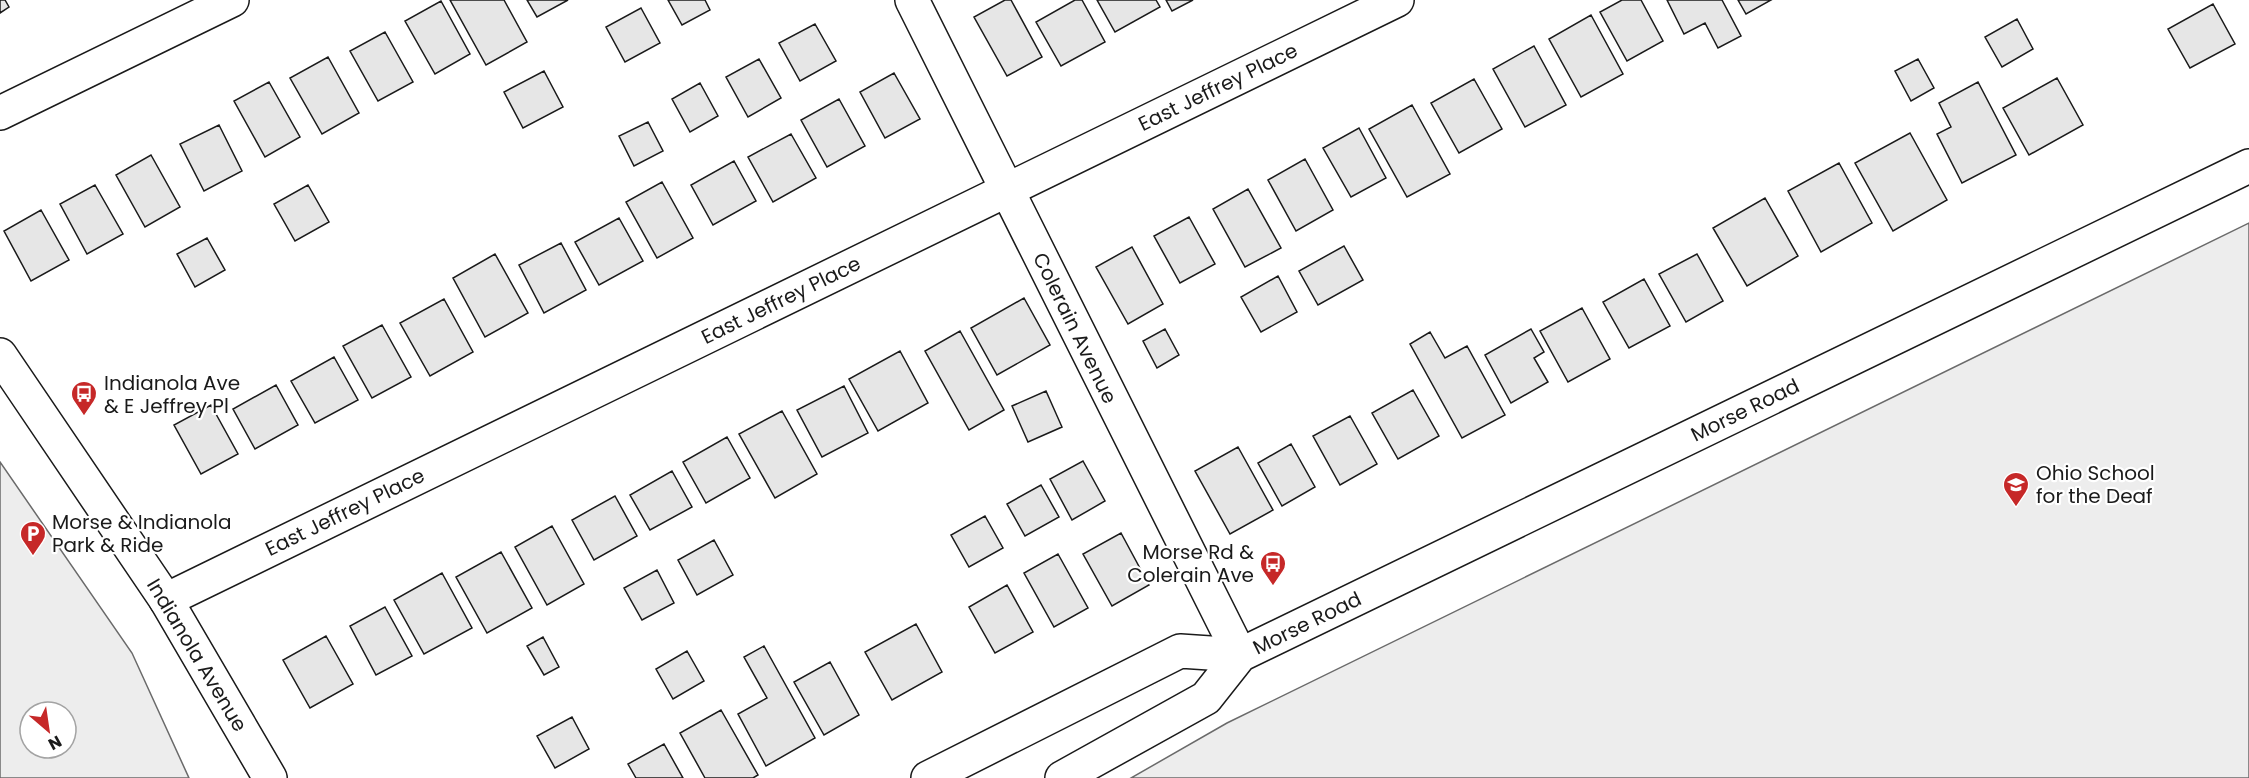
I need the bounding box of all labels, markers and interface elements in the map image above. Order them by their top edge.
street label: East Jeffrey Place [1134,36,1302,138]
street label: Colerain Avenue [1026,248,1124,408]
street label: East Jeffrey Place [697,249,865,351]
place label: Indianola Ave & E Jeffrey Pl [104,369,240,420]
street label: Morse Road [1686,372,1804,448]
bus stop icon: Indianola Ave & E Jeffrey Pl [69,379,99,417]
place label: Ohio School for the Deaf [2036,459,2155,510]
street label: East Jeffrey Place [261,461,429,563]
school or university icon: Ohio School for the Deaf [2001,470,2031,508]
place label: Morse & Indianola Park & Ride [52,508,232,559]
parking icon: Morse & Indianola Park & Ride [18,519,48,557]
place label: Morse Rd & Colerain Ave [1127,538,1254,589]
bus stop icon: Morse Rd & Colerain Ave [1258,549,1288,587]
street label: Indianola Avenue [140,573,254,737]
street label: Morse Road [1248,585,1366,661]
north arrow [18,700,78,760]
text: N [44,730,66,756]

